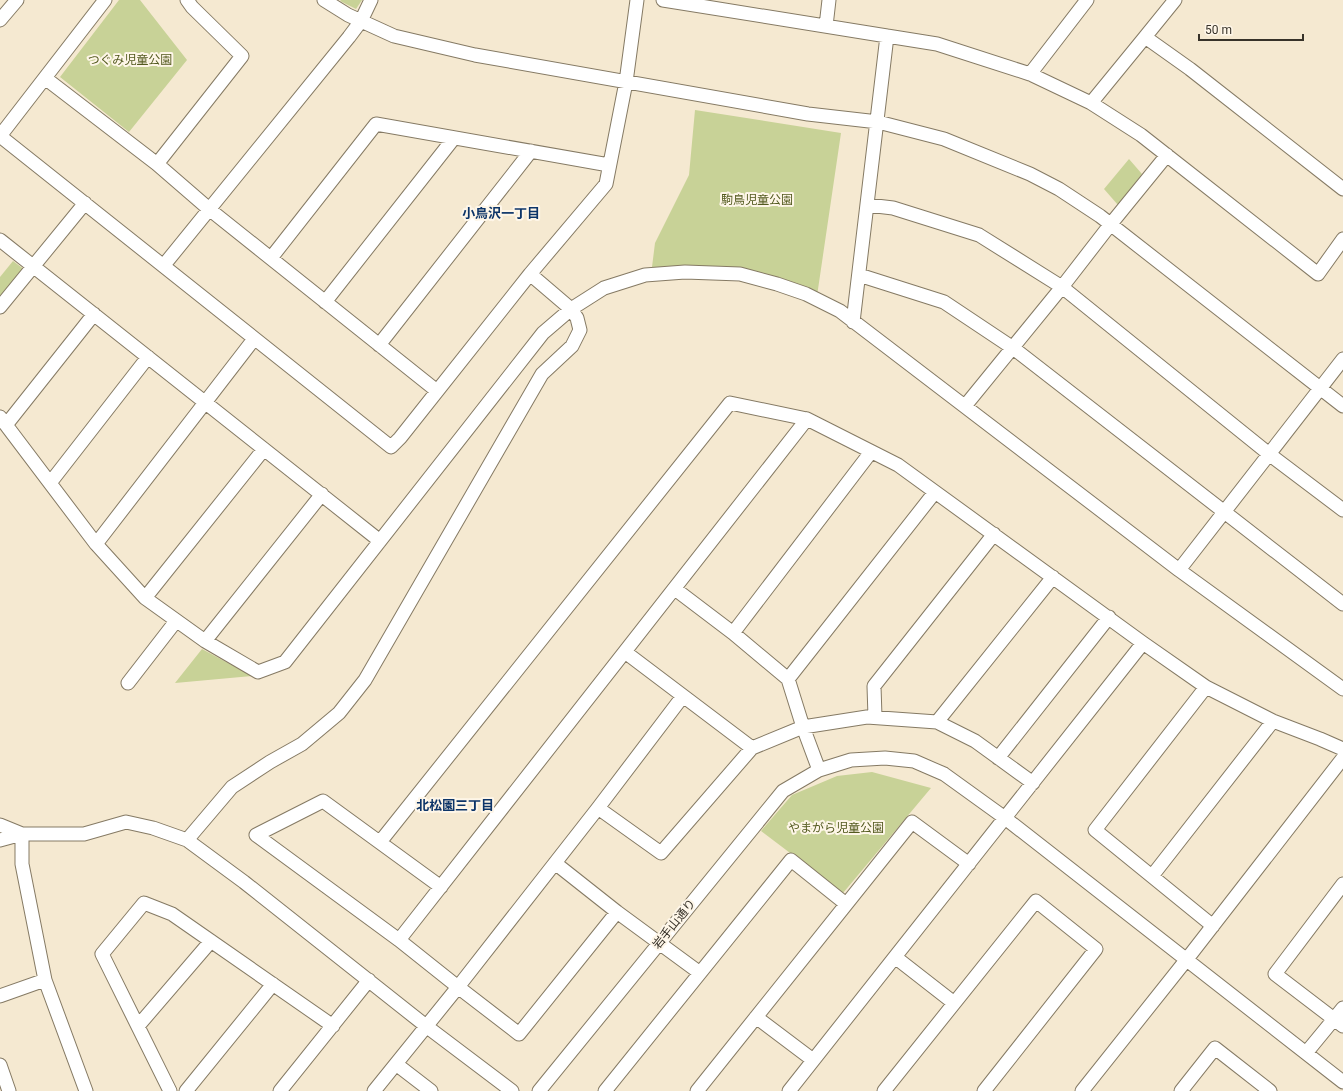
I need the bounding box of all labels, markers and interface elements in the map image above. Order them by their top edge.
scale bar [1199,16,1303,42]
text: 50 m [1205,23,1232,37]
park label: つぐみ児童公園 [88,53,172,67]
park label: 駒鳥児童公園 [721,193,793,207]
district label: 小鳥沢一丁目 [462,206,540,221]
district label: 北松園三丁目 [416,798,494,813]
park label: やまがら児童公園 [788,821,884,835]
street label: 岩手山通り [650,896,698,952]

